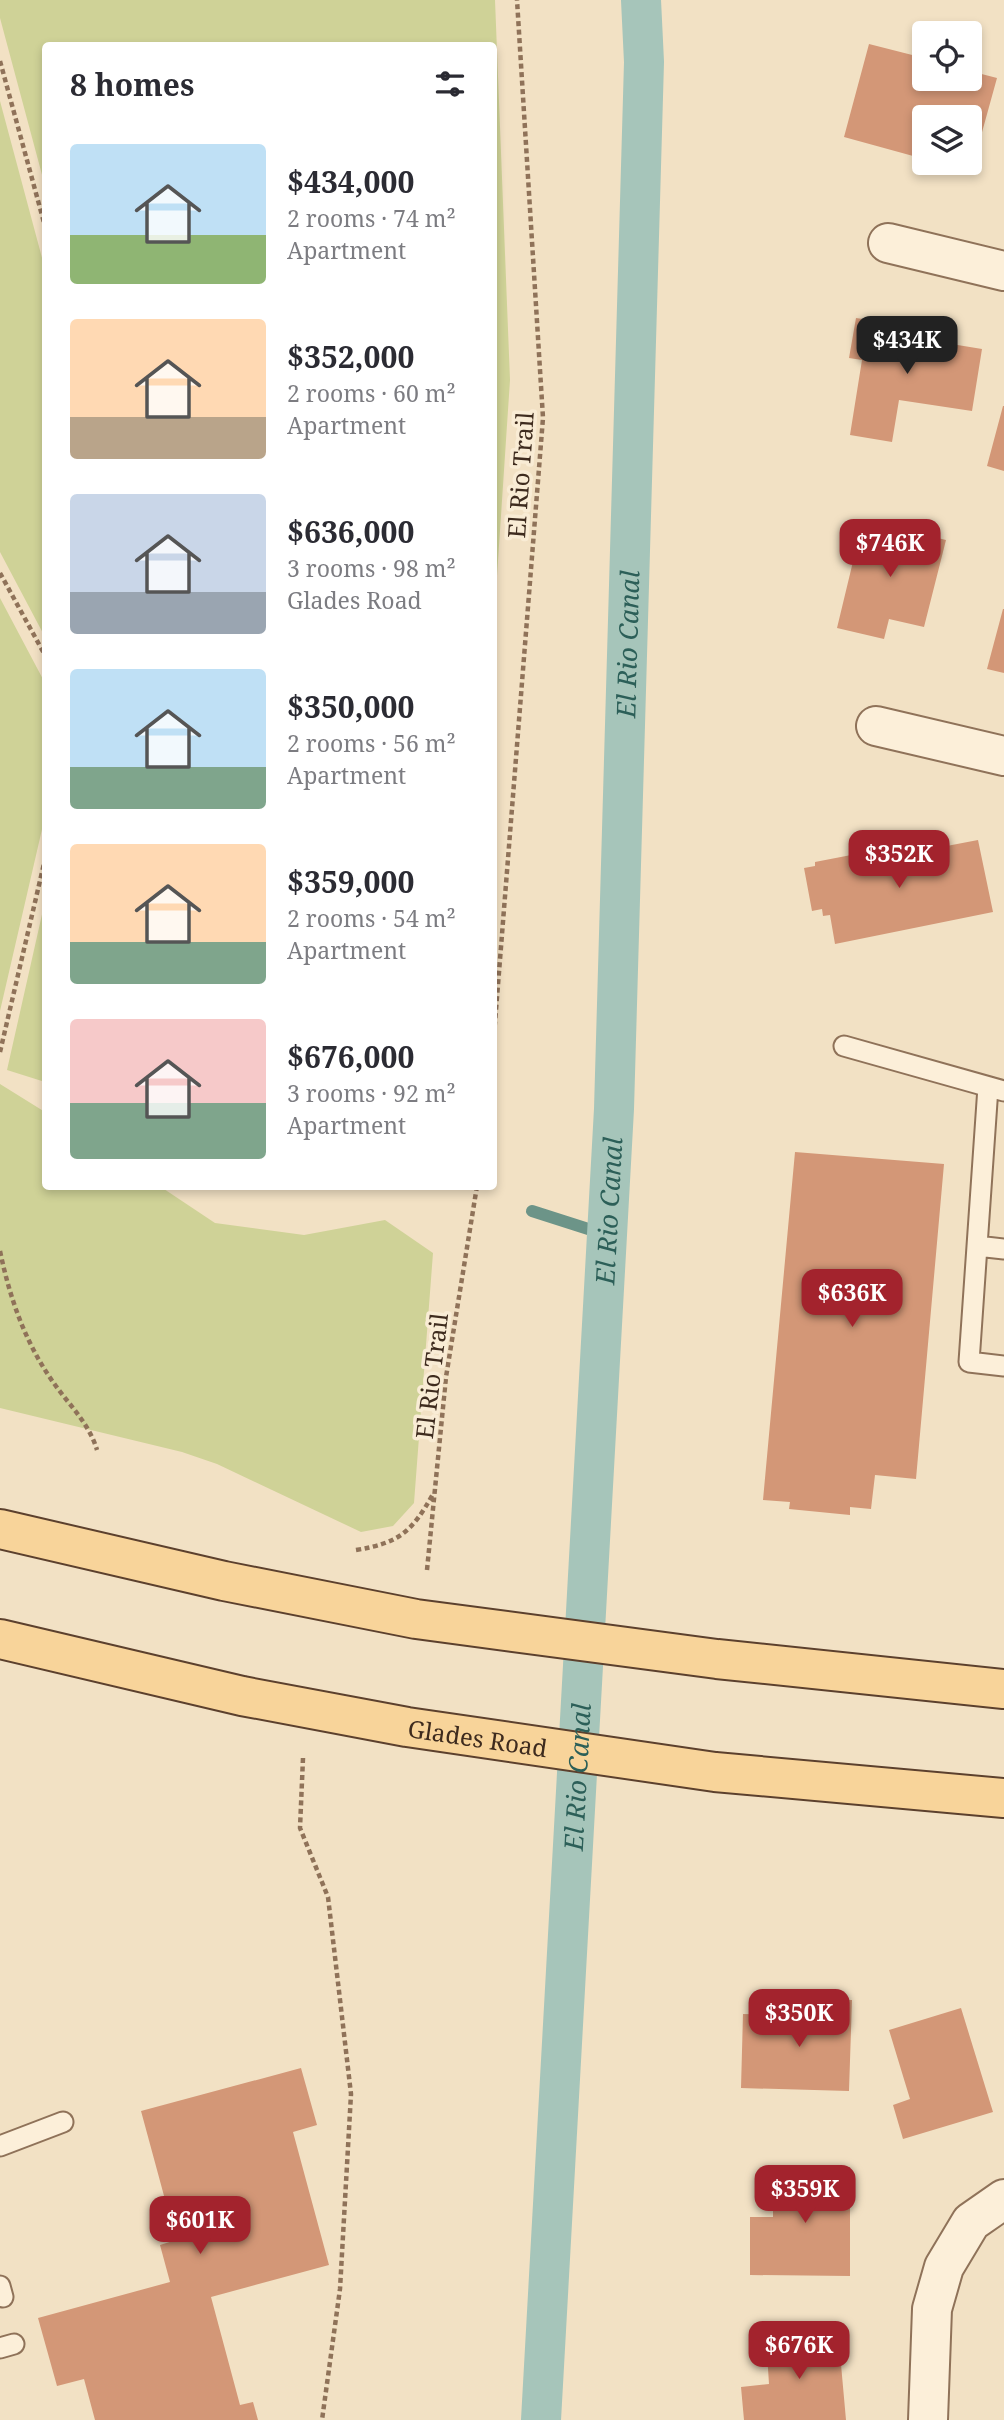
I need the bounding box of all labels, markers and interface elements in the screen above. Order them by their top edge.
map controls [912,21,982,175]
button: locate [912,21,982,91]
text: 8 homes [70,64,194,105]
icon: filters [431,65,469,103]
button: layers [912,105,982,175]
text: $434,000 [287,161,414,202]
icon: home [126,172,210,256]
text: 2 rooms · 74 m² [287,202,456,234]
text: Apartment [287,234,406,266]
pin: $434K [858,316,956,376]
text: $434K [873,323,941,355]
text: $352,000 [287,336,414,377]
icon: home [126,347,210,431]
text: 2 rooms · 60 m² [287,377,456,409]
text: Apartment [287,409,406,441]
street label: El Rio Trail [499,410,541,539]
text: $636,000 [287,511,414,552]
pin: $746K [841,520,939,579]
icon: home [126,522,210,606]
text: $746K [856,526,924,558]
text: 3 rooms · 98 m² [287,552,456,584]
water label: El Rio Canal [607,570,647,720]
text: Glades Road [287,584,422,616]
text: $350,000 [287,686,414,727]
icon: home [126,697,210,781]
text: 2 rooms · 56 m² [287,727,456,759]
text: Apartment [287,759,406,791]
pin: $352K [850,830,948,890]
text: $352K [865,837,933,869]
text: $359,000 [287,861,414,902]
icon: home [126,872,210,956]
text: 2 rooms · 54 m² [287,902,456,934]
text: Apartment [287,934,406,966]
text: $676,000 [287,1036,414,1077]
icon: home [126,1047,210,1131]
text: 3 rooms · 92 m² [287,1077,456,1109]
text: Apartment [287,1109,406,1141]
water label: El Rio Canal [586,1136,630,1287]
pin: $636K [803,1270,901,1329]
text: $636K [818,1276,886,1308]
street label: El Rio Trail [407,1311,455,1441]
water label: El Rio Canal [555,1702,599,1853]
street label: Glades Road [406,1711,550,1764]
pin: $350K [750,1990,848,2049]
text: $350K [765,1996,833,2028]
pin: $359K [756,2166,854,2225]
text: $359K [771,2172,839,2204]
pin: $601K [151,2196,249,2256]
text: $601K [166,2203,234,2235]
pin: $676K [750,2322,848,2381]
text: $676K [765,2328,833,2360]

